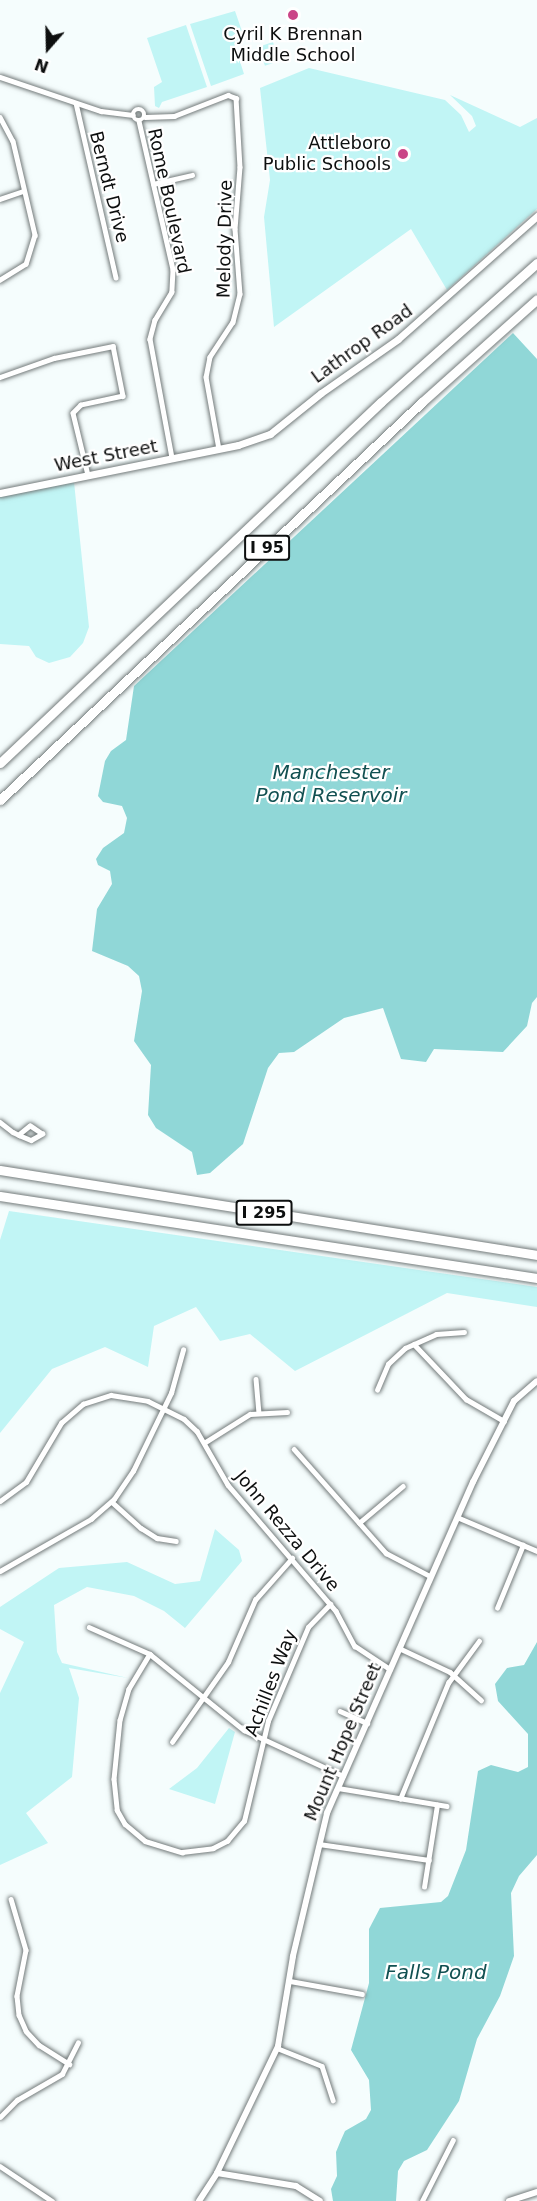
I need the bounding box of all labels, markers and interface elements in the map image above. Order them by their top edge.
marker: Cyril K Brennan Middle School [286,8,300,22]
north arrow [18,18,78,78]
place label: Cyril K Brennan Middle School [223,24,363,66]
text: N [32,54,51,77]
street label: Rome Boulevard [143,126,195,276]
street label: Berndt Drive [85,129,133,245]
place label: Attleboro Public Schools [263,133,391,176]
marker: Attleboro Public Schools [396,147,410,161]
street label: Melody Drive [213,180,237,298]
street label: Lathrop Road [307,300,417,388]
street label: West Street [53,435,159,477]
road number: I 95 [243,535,291,561]
water label: Manchester Pond Reservoir [255,760,407,807]
road number: I 295 [236,1200,292,1226]
street label: John Rezza Drive [230,1466,344,1596]
street label: Achilles Way [241,1626,301,1740]
street label: Mount Hope Street [300,1660,386,1824]
water label: Falls Pond [385,1960,487,1984]

